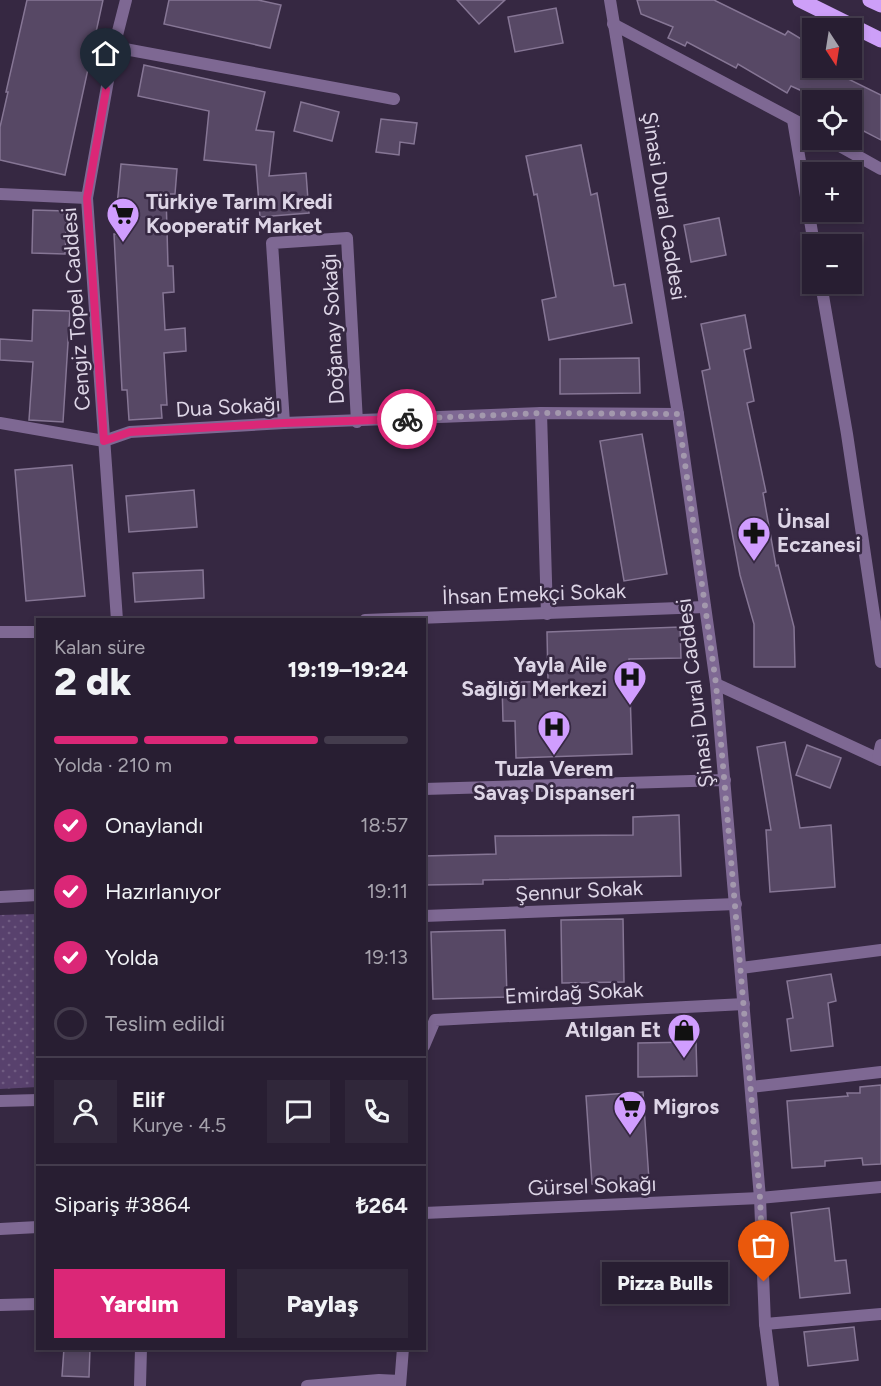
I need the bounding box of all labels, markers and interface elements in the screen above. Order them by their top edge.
north arrow [802,18,862,78]
map controls [802,18,862,294]
pin [80,28,131,90]
icon: home [89,37,122,70]
button: locate [802,90,862,150]
street label: Şinasi Dural Caddesi [637,110,692,302]
button: + [802,162,862,222]
place label: Türkiye Tarım Kredi Kooperatif Market [146,189,333,238]
supermarket icon: Türkiye Tarım Kredi Kooperatif Market [105,196,141,243]
street label: Cengiz Topel Caddesi [56,207,95,412]
button: − [802,234,862,294]
street label: Doğanay Sokağı [316,253,349,405]
courier [377,389,437,449]
street label: Dua Sokağı [175,391,281,422]
icon: bike [391,403,424,436]
place label: Ünsal Eczanesi [777,508,861,557]
pharmacy icon: Ünsal Eczanesi [736,515,772,562]
street label: İhsan Emekçi Sokak [442,578,627,609]
street label: Şinasi Dural Caddesi [670,597,719,789]
text: Kalan süre [54,635,145,659]
place label: Yayla Aile Sağlığı Merkezi [461,652,607,701]
text: 19:19–19:24 [288,656,408,683]
text: 2 dk [54,658,131,705]
hospital icon: Yayla Aile Sağlığı Merkezi [612,659,648,706]
hospital icon: Tuzla Verem Savaş Dispanseri [536,709,572,756]
text: Yolda · 210 m [54,753,172,777]
place label: Tuzla Verem Savaş Dispanseri [473,756,635,805]
icon: check [54,809,87,842]
text: Onaylandı [105,812,203,839]
text: 18:57 [360,813,408,837]
icon: check [54,875,87,908]
street label: Şennur Sokak [515,875,644,906]
text: Hazırlanıyor [105,878,221,905]
text: 19:11 [367,879,408,903]
icon: check [54,941,87,974]
text: Yolda [105,944,159,971]
text: 19:13 [364,945,408,969]
street label: Emirdağ Sokak [504,976,645,1009]
text: Teslim edildi [105,1010,225,1037]
shop icon: Atılgan Et [666,1012,702,1059]
place label: Atılgan Et [565,1017,661,1042]
button: person [54,1080,117,1143]
button: chat [267,1080,330,1143]
button: phone [345,1080,408,1143]
text: Elif [132,1086,165,1113]
supermarket icon: Migros [612,1089,648,1136]
place label: Migros [653,1094,719,1119]
text: Kurye · 4.5 [132,1113,226,1137]
street label: Gürsel Sokağı [527,1171,657,1200]
text: Sipariş #3864 [54,1191,191,1218]
text: ₺264 [356,1192,408,1219]
pin [738,1220,789,1282]
icon: bag [747,1229,780,1262]
callout: Pizza Bulls [602,1261,728,1303]
button: Yardım [54,1269,225,1338]
button: Paylaş [237,1269,408,1338]
text: Pizza Bulls [617,1271,713,1295]

